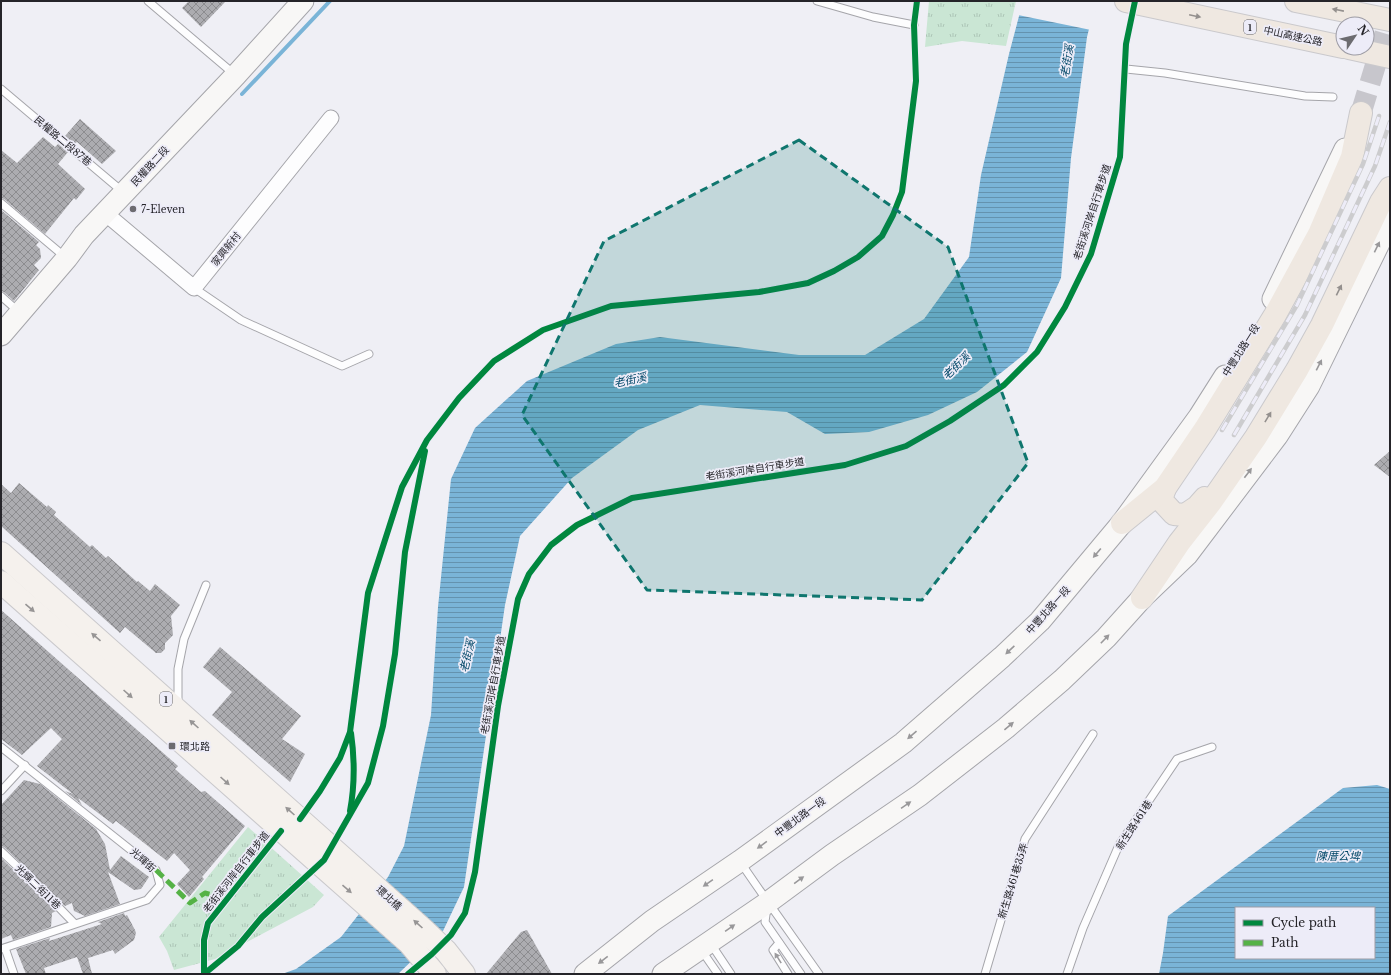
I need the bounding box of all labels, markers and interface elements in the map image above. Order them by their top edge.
one-way arrow [1332,6,1344,12]
one-way arrow [1189,13,1201,19]
north arrow [1335,16,1375,56]
road number: 1 [1244,20,1256,34]
text: N [1354,22,1372,39]
street label: 中山高速公路 [1262,23,1324,49]
water label: 老街溪 [1058,42,1077,78]
street label: 民權路二段87巷 [32,113,94,169]
street label: 民權路二段 [128,143,172,189]
street label: 老街溪河岸自行車步道 [1070,162,1114,262]
place label: 7-Eleven [141,203,185,216]
marker: 7-Eleven [128,204,138,214]
street label: 家興新村 [208,229,244,269]
one-way arrow [1374,242,1380,253]
one-way arrow [1336,285,1342,296]
street label: 中豐北路一段 [1220,321,1262,379]
water label: 老街溪 [939,348,974,382]
one-way arrow [1316,359,1323,370]
water label: 老街溪 [612,369,650,390]
one-way arrow [1265,411,1272,423]
street label: 老街溪河岸自行車步道 [705,455,805,483]
one-way arrow [1244,468,1252,478]
one-way arrow [1092,548,1101,559]
street label: 中豐北路一段 [1023,583,1073,637]
one-way arrow [26,603,35,612]
one-way arrow [91,633,102,642]
one-way arrow [1100,634,1110,644]
street label: 老街溪河岸自行車步道 [478,635,508,735]
water label: 老街溪 [456,636,478,674]
one-way arrow [1005,645,1015,654]
one-way arrow [123,689,133,699]
road number: 1 [160,692,172,706]
one-way arrow [188,719,199,728]
one-way arrow [1003,721,1014,730]
one-way arrow [907,731,917,740]
place label: 環北路 [180,740,210,753]
marker: 環北路 [167,741,177,751]
one-way arrow [220,776,230,785]
street label: 中豐北路一段 [772,794,828,840]
street label: 新生路461巷 [1113,798,1155,852]
one-way arrow [900,801,911,809]
one-way arrow [285,806,296,815]
street label: 老街溪河岸自行車步道 [200,829,272,915]
one-way arrow [757,841,767,849]
street label: 新生路461巷35弄 [995,842,1031,920]
street label: 光輝街 [128,845,158,875]
water label: 陳厝公埤 [1316,849,1362,863]
street label: 光輝二街11巷 [12,862,64,912]
one-way arrow [794,876,804,884]
one-way arrow [703,879,713,887]
street label: 環北橋 [374,883,404,913]
one-way arrow [342,885,352,894]
legend [1235,907,1375,959]
text: Cycle path [1271,915,1336,930]
one-way arrow [413,919,423,929]
one-way arrow [725,924,735,932]
text: Path [1271,935,1299,950]
one-way arrow [774,953,782,963]
one-way arrow [598,956,609,964]

